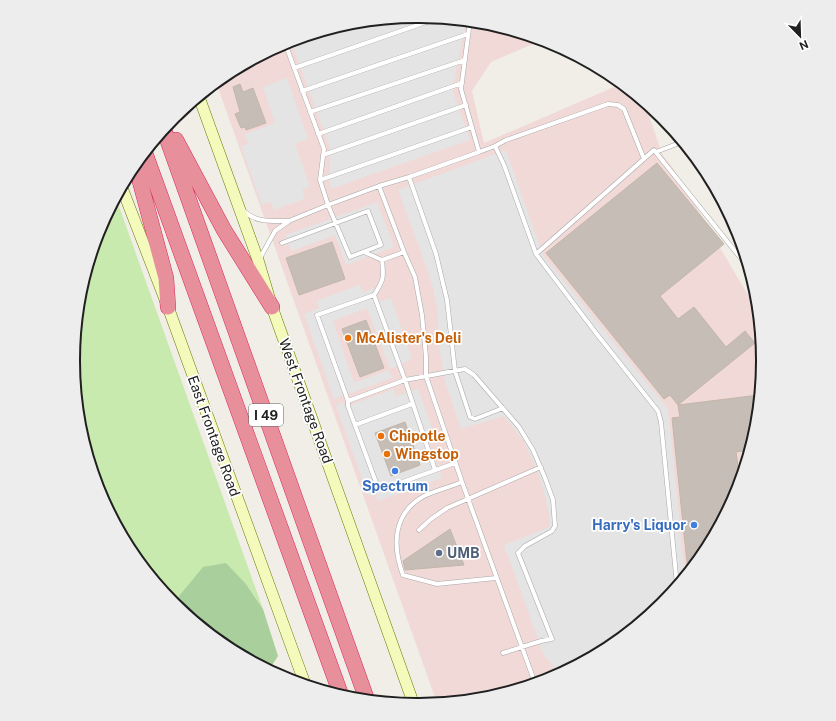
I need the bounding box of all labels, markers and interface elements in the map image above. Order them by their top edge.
north arrow [780,16,820,56]
text: N [798,38,810,52]
place label: McAlister's Deli [356,330,461,346]
marker: McAlister's Deli [343,333,353,343]
street label: West Frontage Road [276,336,336,466]
street label: East Frontage Road [185,373,243,499]
road number: I 49 [249,404,283,426]
place label: Chipotle [389,428,446,444]
marker: Chipotle [376,431,386,441]
place label: Wingstop [395,446,459,462]
marker: Wingstop [382,449,392,459]
marker: Spectrum [390,466,400,476]
place label: Spectrum [362,478,428,494]
place label: Harry's Liquor [592,517,686,533]
marker: Harry's Liquor [689,520,699,530]
place label: UMB [447,545,480,561]
marker: UMB [434,548,444,558]

